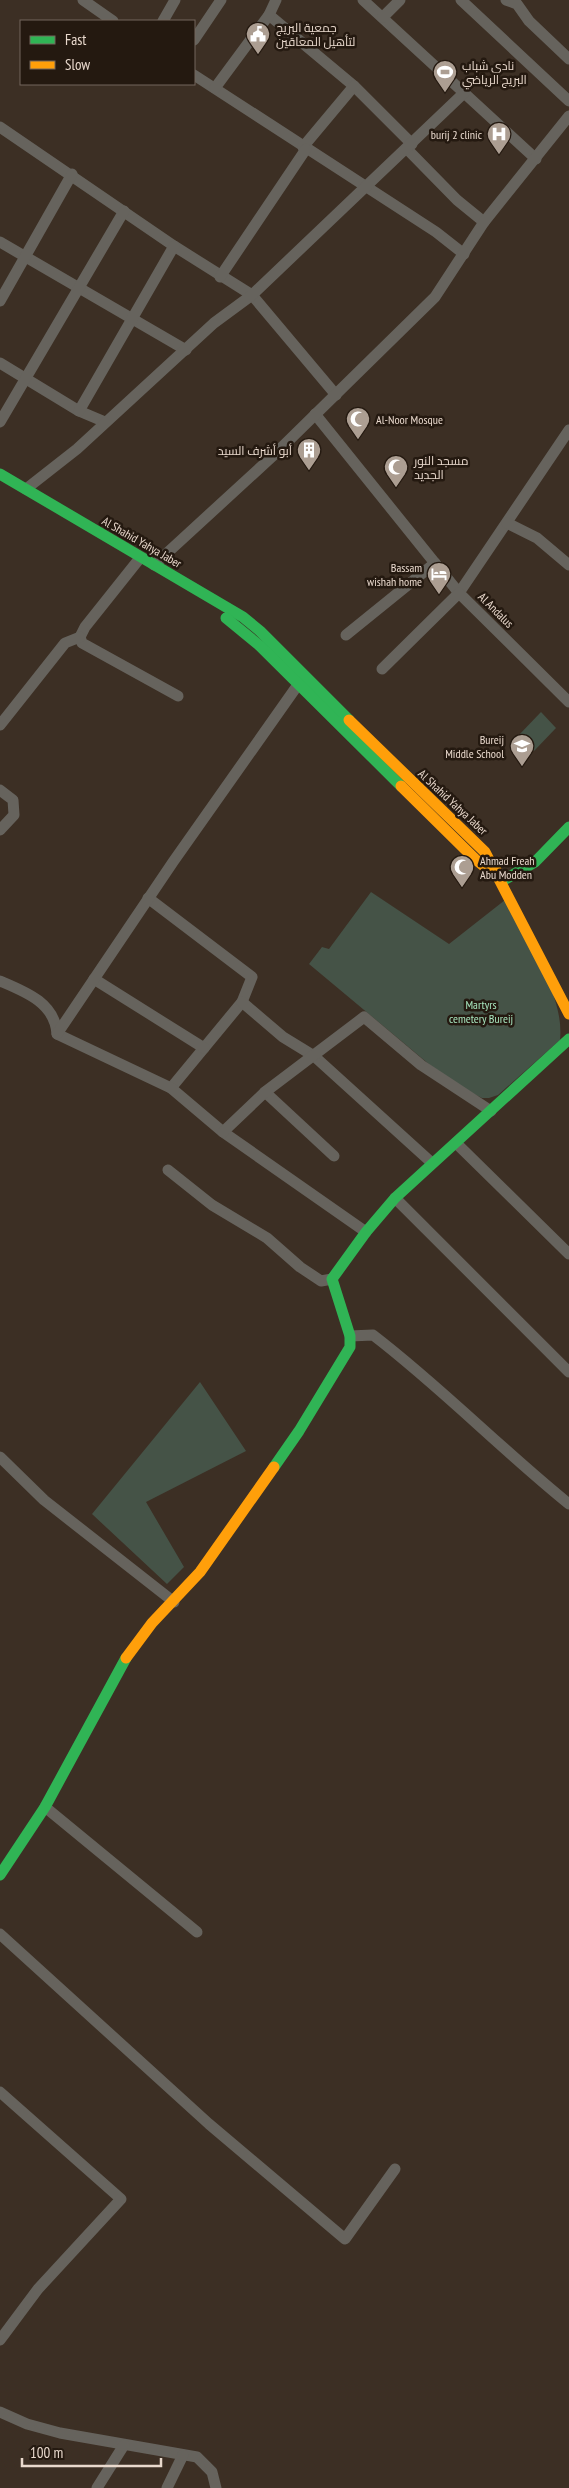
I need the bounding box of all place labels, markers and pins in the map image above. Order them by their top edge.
place label: جمعية البريج لتأهيل المعاقين [276,20,355,49]
public building icon: جمعية البريج لتأهيل المعاقين [245,21,271,55]
place label: نادي شباب البريج الرياضي [462,58,527,90]
sports icon: نادي شباب البريج الرياضي [432,59,458,93]
hospital icon: burij 2 clinic [486,121,512,155]
place label: burij 2 clinic [431,127,483,142]
mosque icon: Al-Noor Mosque [345,406,371,440]
place label: Al-Noor Mosque [376,412,443,427]
building icon: أبو أشرف السيد [296,437,322,471]
place label: أبو أشرف السيد [218,443,292,458]
place label: مسجد النور الجديد [413,453,468,482]
mosque icon: مسجد النور الجديد [383,454,409,488]
place label: Bassam wishah home [367,560,422,589]
hotel icon: Bassam wishah home [426,561,452,595]
place label: Bureij Middle School [445,732,504,761]
school or university icon: Bureij Middle School [509,733,535,767]
place label: Ahmad Freah Abu Modden [480,853,535,882]
mosque icon: Ahmad Freah Abu Modden [449,854,475,888]

